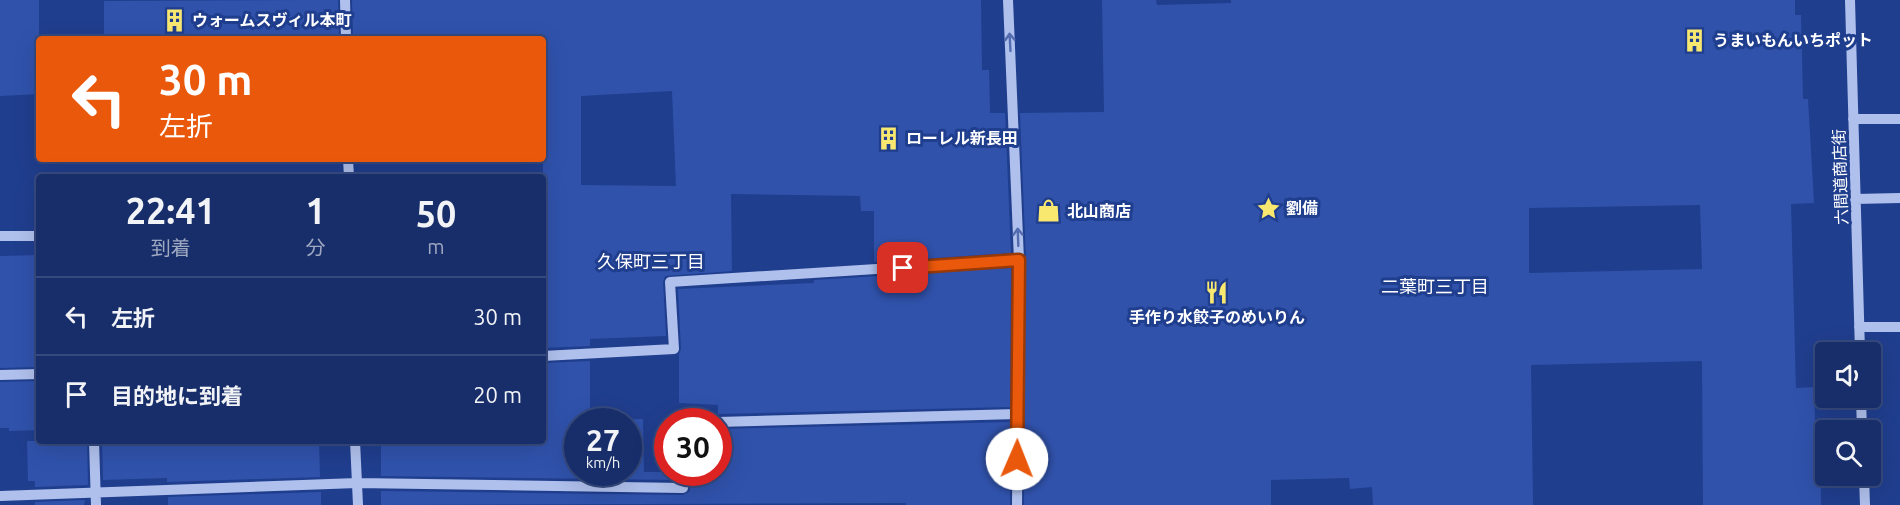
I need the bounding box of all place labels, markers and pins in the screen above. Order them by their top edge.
building icon: ウォームスヴィル本町 [161,7,187,33]
place label: ウォームスヴィル本町 [192,11,352,29]
building icon: うまいもんいちポット [1682,27,1708,53]
place label: うまいもんいちポット [1713,31,1873,49]
building icon: ローレル新長田 [875,125,901,151]
place label: ローレル新長田 [906,129,1018,147]
place icon: 劉備 [1255,195,1281,221]
shop icon: 北山商店 [1036,198,1062,224]
place label: 劉備 [1286,199,1318,217]
place label: 北山商店 [1067,202,1131,220]
pin [877,242,928,293]
restaurant icon: 手作り水餃子のめいりん [1204,279,1230,305]
place label: 手作り水餃子のめいりん [1129,308,1305,326]

